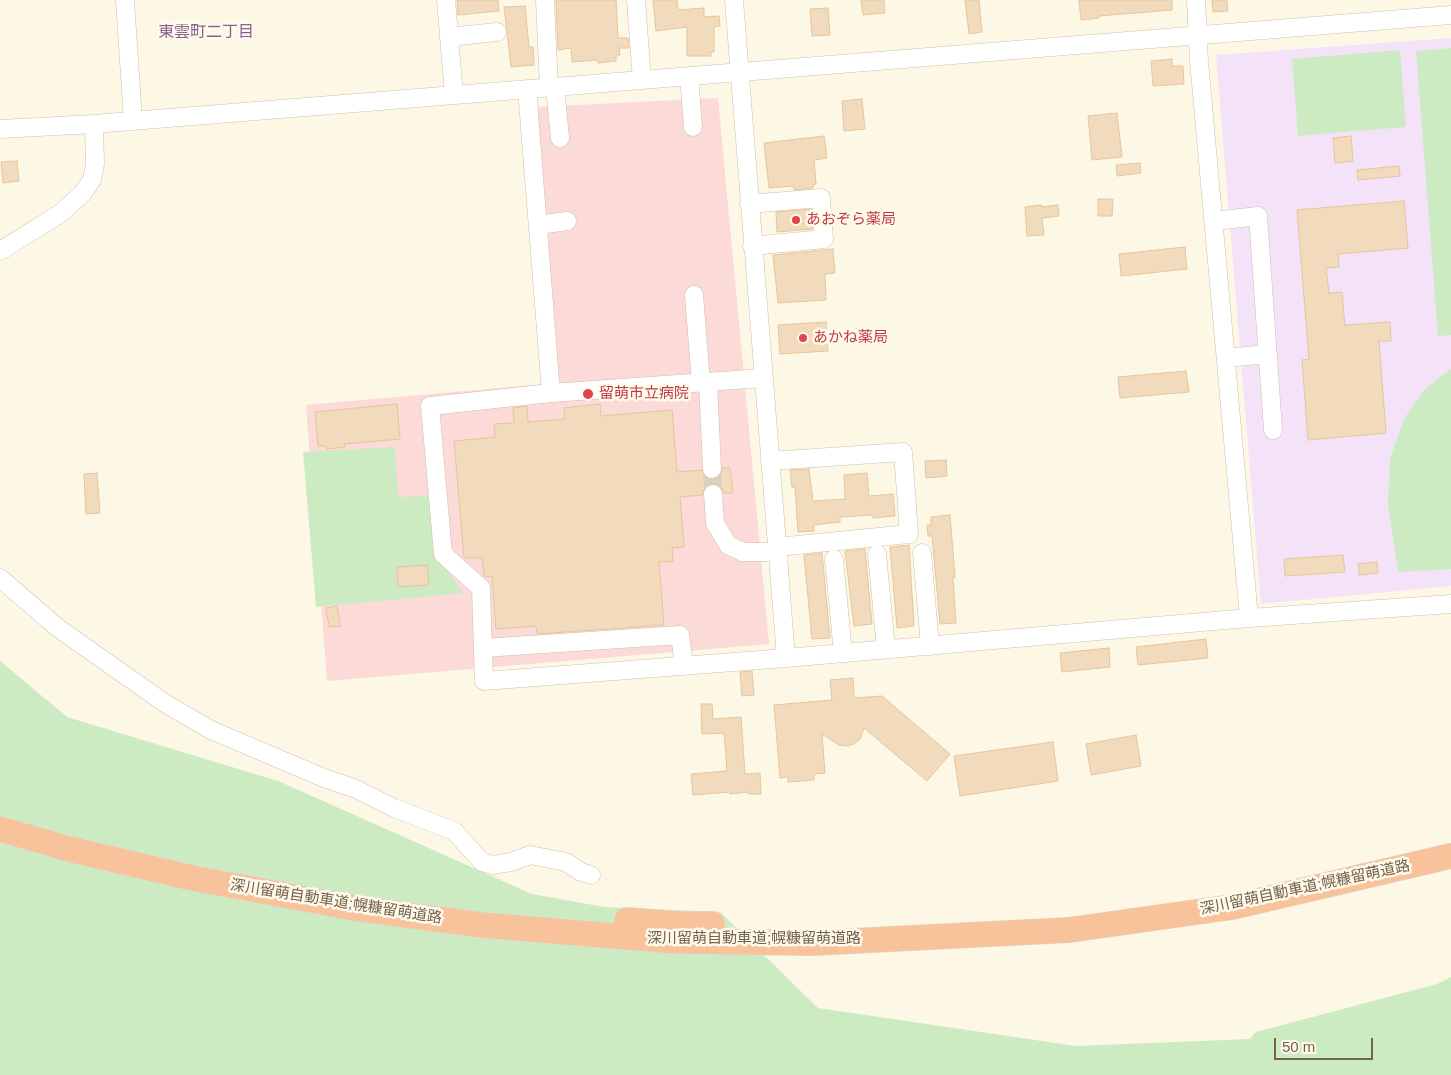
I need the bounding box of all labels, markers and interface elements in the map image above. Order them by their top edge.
district label: 東雲町二丁目 [158,23,254,43]
place label: あおぞら薬局 [806,211,896,229]
marker: あおぞら薬局 [790,214,802,226]
place label: あかね薬局 [813,329,888,347]
marker: あかね薬局 [797,332,809,344]
place label: 留萌市立病院 [599,385,689,403]
marker: 留萌市立病院 [581,387,595,401]
street label: 深川留萌自動車道;幌糠留萌道路 [1198,857,1412,919]
street label: 深川留萌自動車道;幌糠留萌道路 [229,876,443,928]
street label: 深川留萌自動車道;幌糠留萌道路 [647,930,861,948]
scale bar [1276,1028,1375,1060]
text: 50 m [1282,1038,1315,1055]

